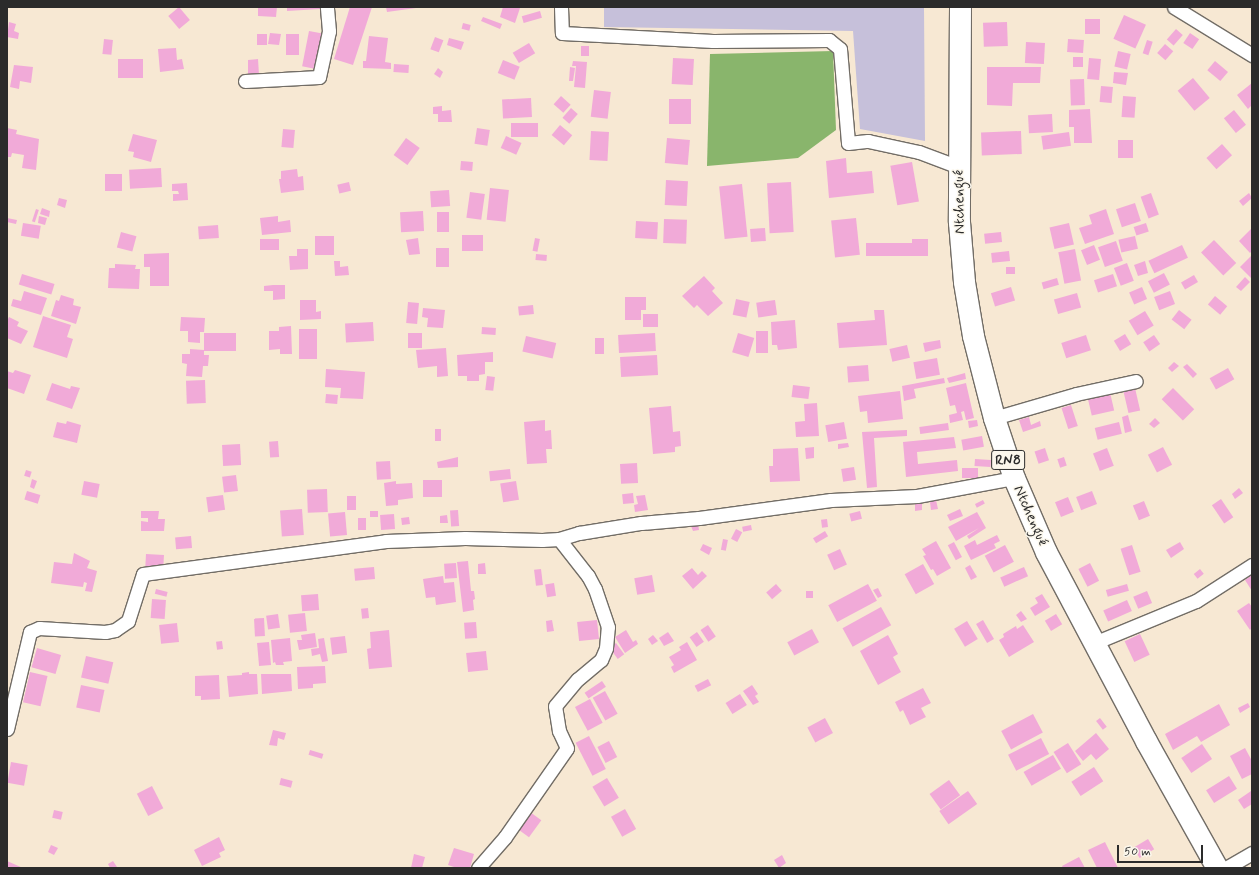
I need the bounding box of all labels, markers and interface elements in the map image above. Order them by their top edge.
street label: Ntchengué [950,170,970,234]
road number: RN8 [991,448,1025,472]
street label: Ntchengué [1009,483,1051,549]
scale bar [1119,837,1205,863]
text: 50 m [1124,844,1151,860]

